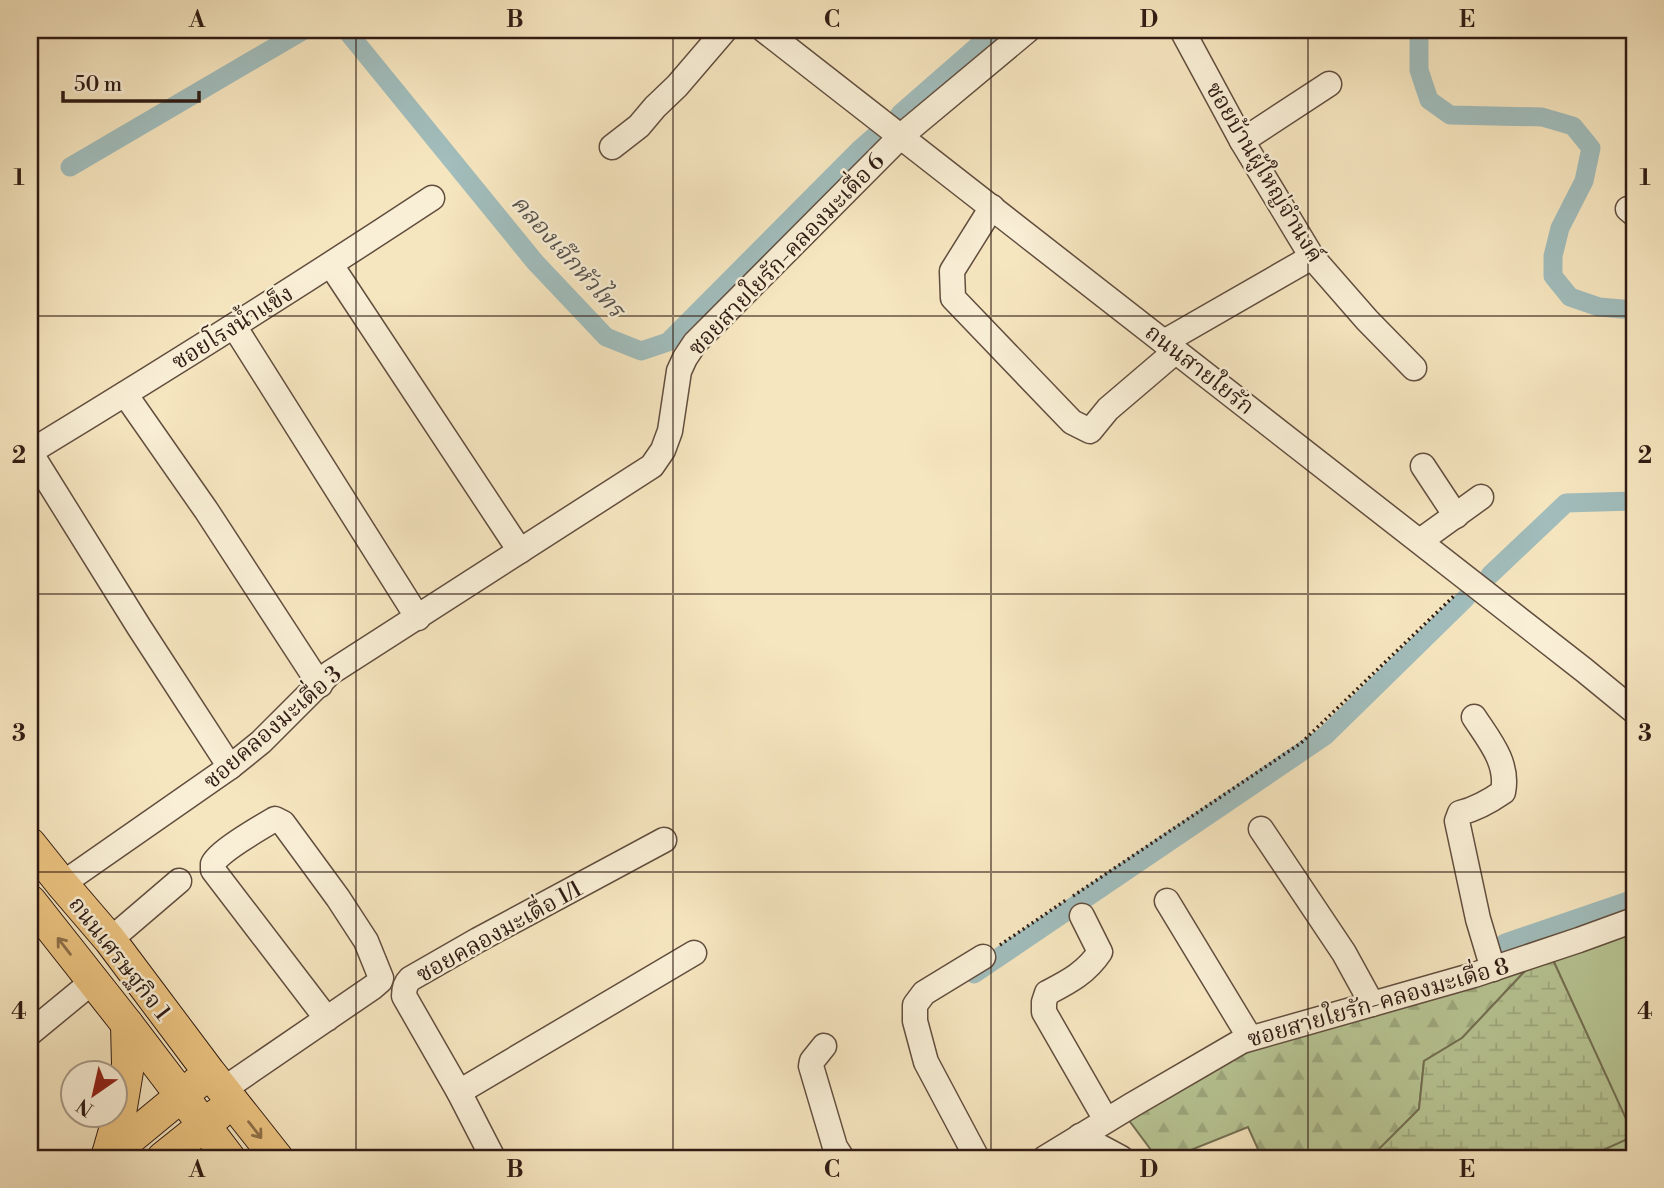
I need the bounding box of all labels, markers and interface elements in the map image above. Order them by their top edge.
text: A [188,6,206,34]
text: B [506,6,524,34]
text: C [824,6,840,34]
text: D [1140,6,1158,34]
text: E [1459,6,1475,34]
scale bar [63,60,200,104]
text: 50 m [74,72,122,98]
street label: ซอยบ้านผู้ใหญ่จำนงค์ [1199,76,1332,268]
street label: ซอยสายใยรัก-คลองมะเดื่อ 6 [680,145,891,362]
text: 1 [13,164,25,192]
text: 1 [1639,164,1651,192]
water label: คลองเจ๊กหัวไทร [504,187,634,326]
street label: ซอยโรงน้ำแข็ง [165,276,298,376]
street label: ถนนสายใยรัก [1139,316,1261,421]
text: 2 [12,442,26,470]
text: 2 [1638,442,1652,470]
street label: ซอยคลองมะเดื่อ 3 [195,657,347,795]
text: 3 [12,720,26,748]
text: 3 [1638,720,1652,748]
street label: ซอยคลองมะเดื่อ 1/1 [410,871,587,989]
street label: ถนนเศรษฐกิจ 1 [62,891,176,1026]
one-way arrow [57,937,72,955]
street label: ซอยสายใยรัก-คลองมะเดื่อ 8 [1243,948,1512,1054]
text: 4 [11,998,27,1026]
text: 4 [1637,998,1653,1026]
north arrow [60,1058,130,1128]
text: N [72,1093,98,1121]
one-way arrow [247,1120,262,1139]
text: A [188,1156,206,1184]
text: B [506,1156,524,1184]
text: C [824,1156,840,1184]
text: D [1140,1156,1158,1184]
text: E [1459,1156,1475,1184]

